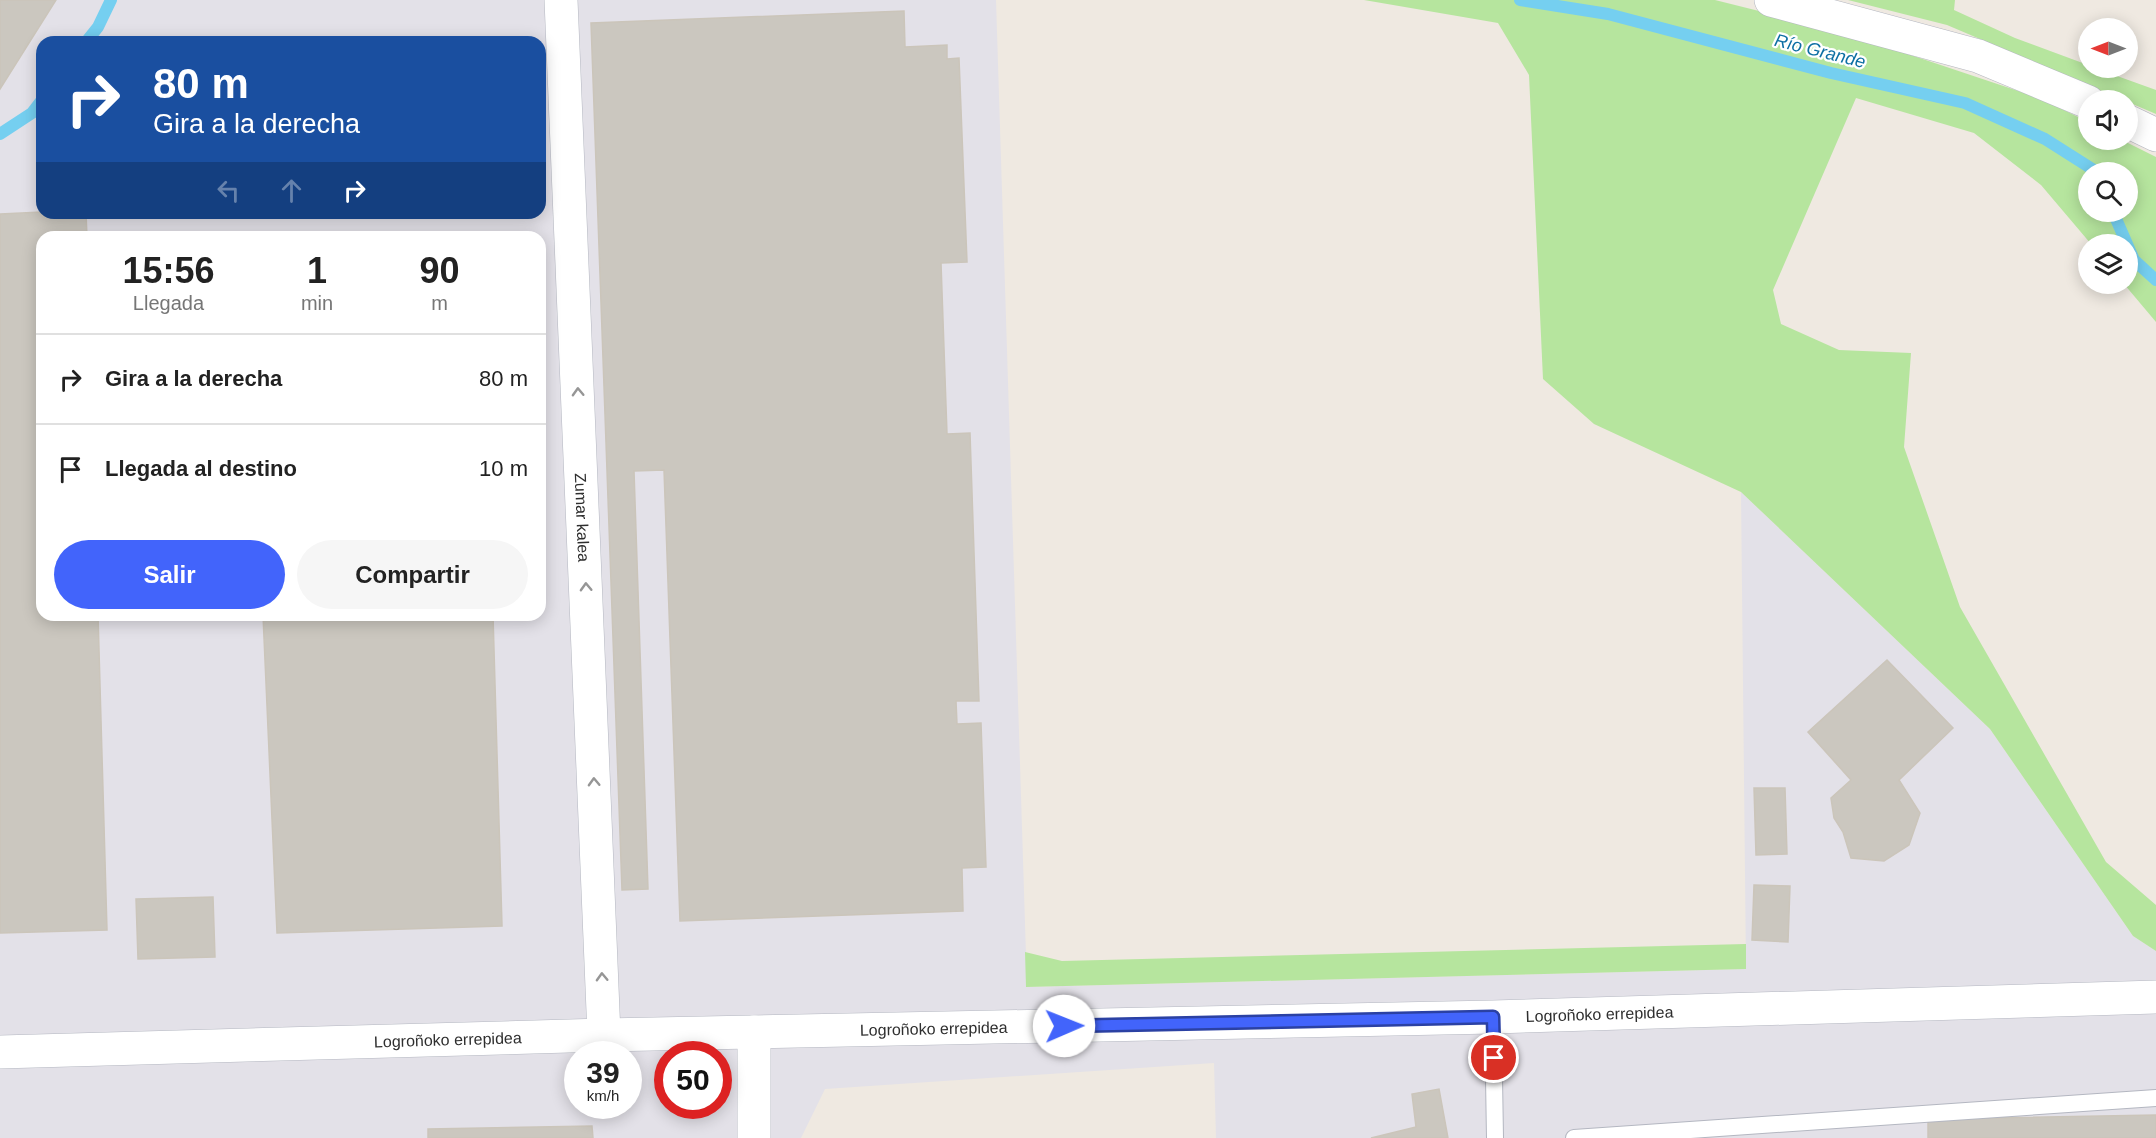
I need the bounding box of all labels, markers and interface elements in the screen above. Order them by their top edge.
north arrow [2078,18,2138,78]
map controls [2078,18,2138,294]
water label: Río Grande [1772,30,1868,72]
icon: right [54,60,132,138]
text: 80 m [153,60,249,107]
button: sound [2078,90,2138,150]
text: Gira a la derecha [153,109,360,139]
button: search [2078,162,2138,222]
icon: left [212,174,245,207]
icon: ahead [275,174,308,207]
icon: right [338,174,371,207]
button: layers [2078,234,2138,294]
text: 15:56 [122,250,214,291]
text: 1 [307,250,327,291]
text: 90 [420,250,460,291]
text: Llegada [133,292,204,314]
text: min [301,292,333,314]
text: m [431,292,448,314]
icon: right [54,363,87,396]
text: Gira a la derecha [105,366,282,391]
text: 80 m [479,366,528,391]
one-way arrow [571,388,584,397]
icon: arrive [54,453,87,486]
text: Llegada al destino [105,456,297,481]
text: 10 m [479,456,528,481]
street label: Zumar kalea [572,473,593,562]
button: Salir [54,540,285,609]
button: Compartir [297,540,528,609]
one-way arrow [579,583,592,592]
one-way arrow [587,778,600,787]
one-way arrow [596,972,608,981]
position arrow [1032,994,1096,1058]
street label: Logroñoko errepidea [1525,1003,1674,1025]
street label: Logroñoko errepidea [860,1018,1008,1038]
street label: Logroñoko errepidea [374,1029,522,1050]
pin [1468,1032,1519,1083]
speed limit sign: 50 [654,1041,732,1119]
icon: arrive [1477,1041,1510,1074]
text: 39 [586,1056,620,1089]
text: km/h [587,1087,619,1104]

